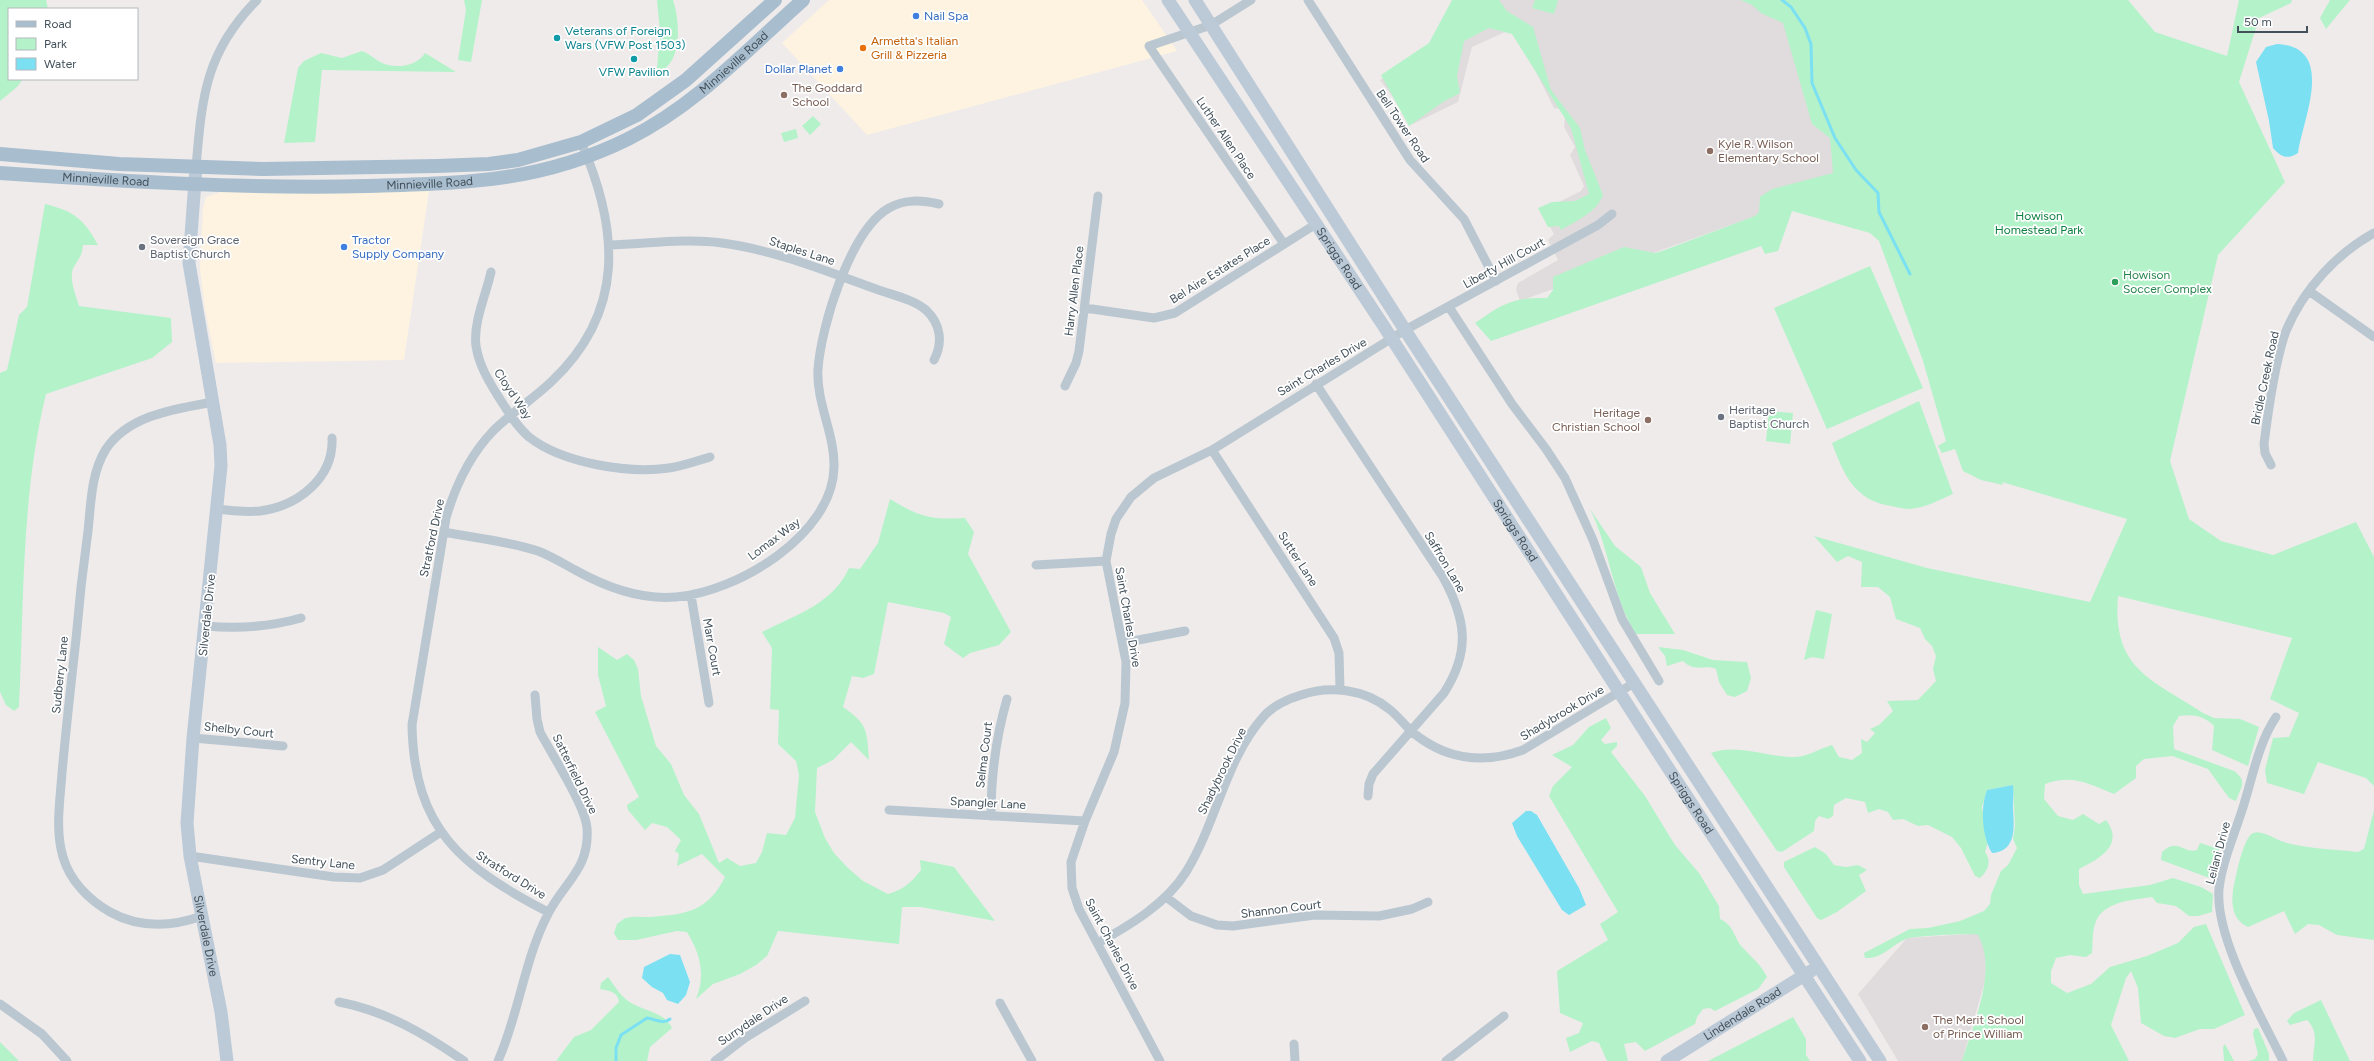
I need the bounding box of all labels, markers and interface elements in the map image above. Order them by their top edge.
legend [8,8,138,80]
scale bar [2238,8,2307,34]
place label: Nail Spa [924,9,968,23]
marker: Nail Spa [911,11,921,21]
text: 50 m [2244,15,2272,29]
text: Road [44,17,72,31]
place label: Veterans of Foreign Wars (VFW Post 1503) [565,24,686,52]
street label: Minnieville Road [697,28,771,97]
marker: Veterans of Foreign Wars (VFW Post 1503) [552,33,562,43]
place label: Armetta's Italian Grill & Pizzeria [871,34,958,62]
text: Park [44,37,67,51]
marker: Armetta's Italian Grill & Pizzeria [858,43,868,53]
marker: VFW Pavilion [629,54,639,64]
text: Water [44,57,76,71]
place label: Dollar Planet [765,62,832,76]
marker: Dollar Planet [835,64,845,74]
place label: VFW Pavilion [599,65,669,79]
place label: The Goddard School [792,81,862,109]
street label: Bell Tower Road [1373,87,1433,165]
marker: The Goddard School [779,90,789,100]
street label: Luther Allen Place [1193,94,1259,182]
place label: Kyle R. Wilson Elementary School [1718,137,1819,165]
marker: Kyle R. Wilson Elementary School [1705,146,1715,156]
street label: Minnieville Road [62,170,150,189]
street label: Minnieville Road [386,174,474,192]
park label: Howison Homestead Park [1995,209,2083,237]
street label: Spriggs Road [1313,225,1365,292]
place label: Sovereign Grace Baptist Church [150,233,240,261]
place label: Tractor Supply Company [352,233,445,261]
street label: Bel Aire Estates Place [1167,233,1273,307]
street label: Staples Lane [767,234,837,268]
street label: Liberty Hill Court [1461,234,1548,291]
marker: Sovereign Grace Baptist Church [137,242,147,252]
marker: Tractor Supply Company [339,242,349,252]
street label: Harry Allen Place [1062,245,1087,337]
place label: Howison Soccer Complex [2123,268,2212,296]
marker: Howison Soccer Complex [2110,277,2120,287]
street label: Bridle Creek Road [2248,330,2282,426]
street label: Saint Charles Drive [1275,335,1369,399]
street label: Cloyd Way [491,366,535,422]
place label: Heritage Baptist Church [1729,403,1810,431]
place label: Heritage Christian School [1552,406,1640,434]
marker: Heritage Baptist Church [1716,412,1726,422]
marker: Heritage Christian School [1643,415,1653,425]
street label: Stratford Drive [417,497,447,578]
street label: Spriggs Road [1490,497,1541,564]
street label: Lomax Way [745,514,803,563]
street label: Sutter Lane [1275,529,1321,589]
street label: Saffron Lane [1421,529,1469,595]
street label: Saint Charles Drive [1112,566,1144,669]
street label: Silverdale Drive [196,573,218,657]
street label: Marr Court [700,617,724,677]
street label: Sudberry Lane [49,635,71,714]
street label: Shadybrook Drive [1518,682,1607,743]
street label: Shelby Court [203,719,275,741]
street label: Selma Court [973,721,995,789]
street label: Shadybrook Drive [1195,725,1249,817]
street label: Satterfield Drive [550,732,601,817]
street label: Spriggs Road [1665,769,1716,836]
street label: Spangler Lane [950,794,1027,812]
street label: Leilani Drive [2203,820,2233,886]
street label: Stratford Drive [473,848,549,902]
street label: Sentry Lane [290,852,356,872]
street label: Silverdale Drive [191,894,221,978]
street label: Saint Charles Drive [1082,896,1142,992]
street label: Shannon Court [1240,897,1323,921]
street label: Lindendale Road [1701,984,1784,1043]
street label: Surrydale Drive [715,991,791,1049]
place label: The Merit School of Prince William [1933,1013,2024,1041]
marker: The Merit School of Prince William [1920,1022,1930,1032]

